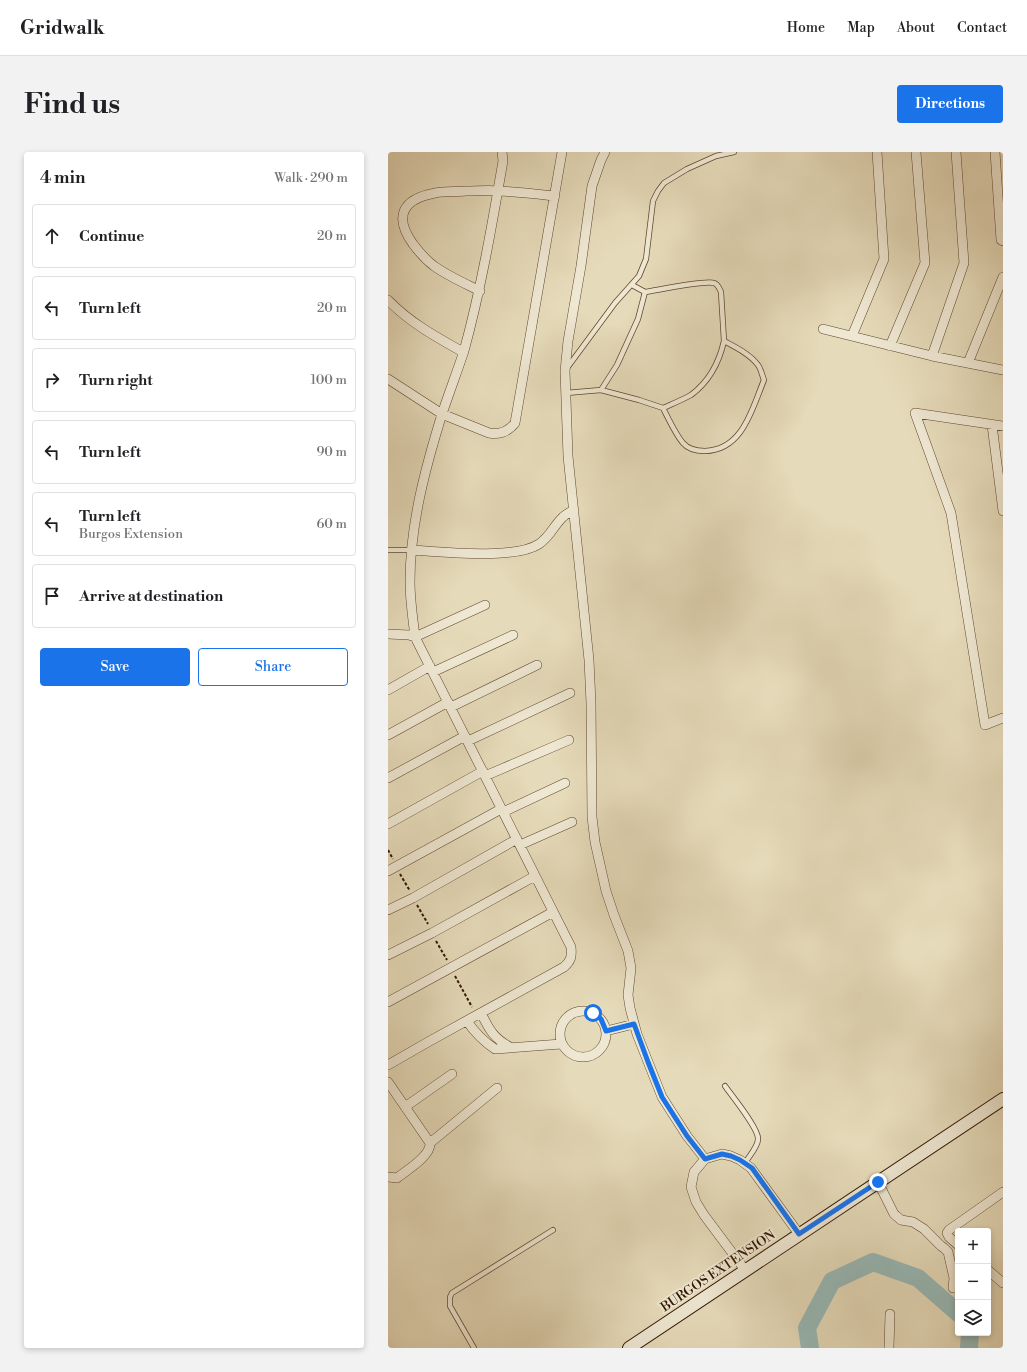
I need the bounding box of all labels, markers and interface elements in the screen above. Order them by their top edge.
text: Gridwalk [20,16,104,40]
text: Home [787,19,825,37]
text: Map [847,19,875,37]
text: About [897,19,935,37]
text: Contact [957,19,1007,37]
button: Directions [897,85,1003,123]
text: Find us [24,87,120,122]
text: 4 min [40,167,85,189]
text: Walk · 290 m [274,170,348,186]
icon: ahead [41,225,63,247]
text: Continue [79,227,144,246]
text: 20 m [317,228,347,244]
icon: left [41,297,63,319]
text: Turn left [79,299,141,318]
text: 20 m [317,300,347,316]
icon: right [41,369,63,391]
text: Turn right [79,371,153,390]
text: 100 m [311,372,347,388]
icon: left [41,441,63,463]
text: Turn left [79,443,141,462]
text: 90 m [316,444,347,460]
text: Turn left [79,507,141,526]
icon: left [41,513,63,535]
text: 60 m [316,516,347,532]
text: Burgos Extension [79,526,183,542]
icon: arrive [41,585,63,607]
text: Arrive at destination [79,587,223,606]
button: Save [40,648,190,686]
button: Share [198,648,348,686]
route start [584,1004,602,1022]
route end [869,1173,887,1191]
street label: BURGOS EXTENSION [657,1227,778,1316]
map controls [955,1228,991,1336]
button: + [955,1228,991,1264]
button: − [955,1264,991,1300]
button: layers [955,1300,991,1336]

